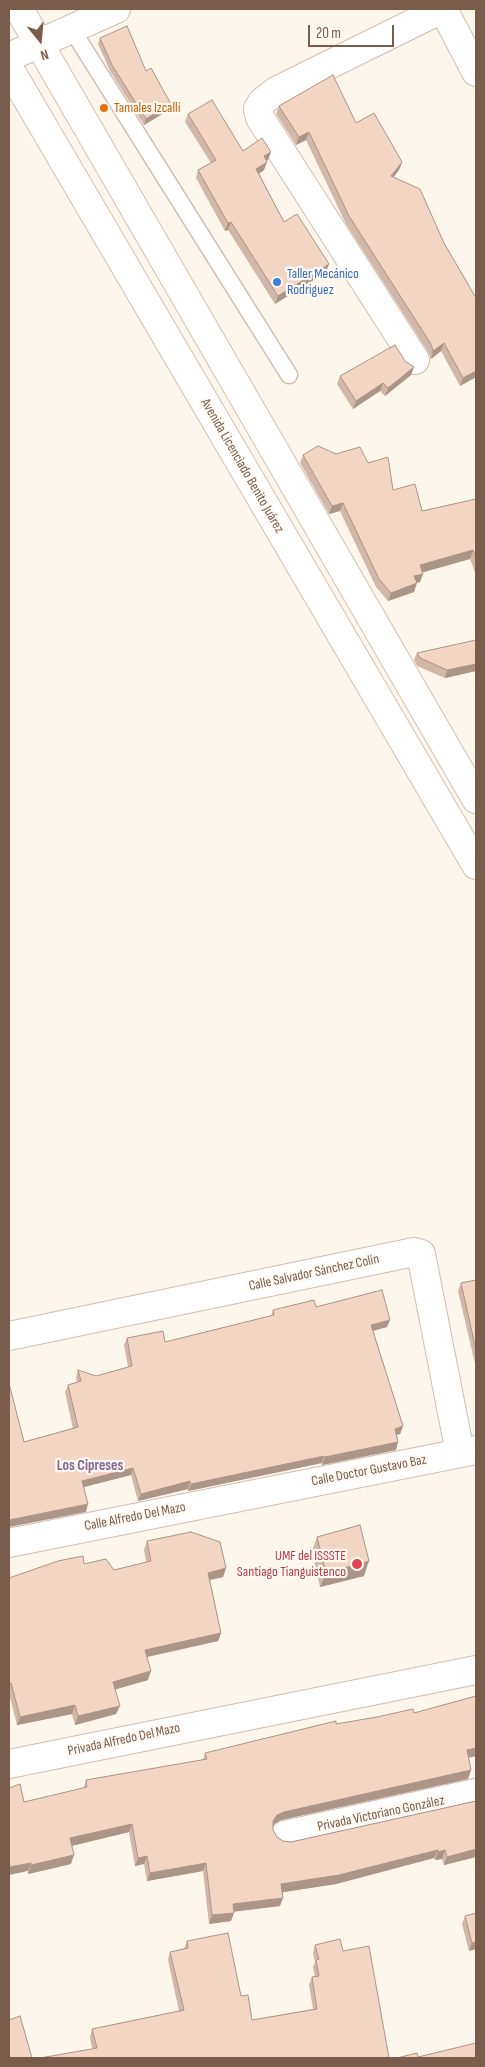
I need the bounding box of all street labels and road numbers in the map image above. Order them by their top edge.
street label: Avenida Licenciado Benito Juárez [197,396,287,536]
street label: Calle Salvador Sánchez Colín [247,1251,381,1295]
street label: Calle Doctor Gustavo Baz [310,1452,428,1490]
street label: Calle Alfredo Del Mazo [83,1499,187,1535]
street label: Privada Alfredo Del Mazo [66,1720,182,1760]
street label: Privada Victoriano González [316,1792,446,1836]

